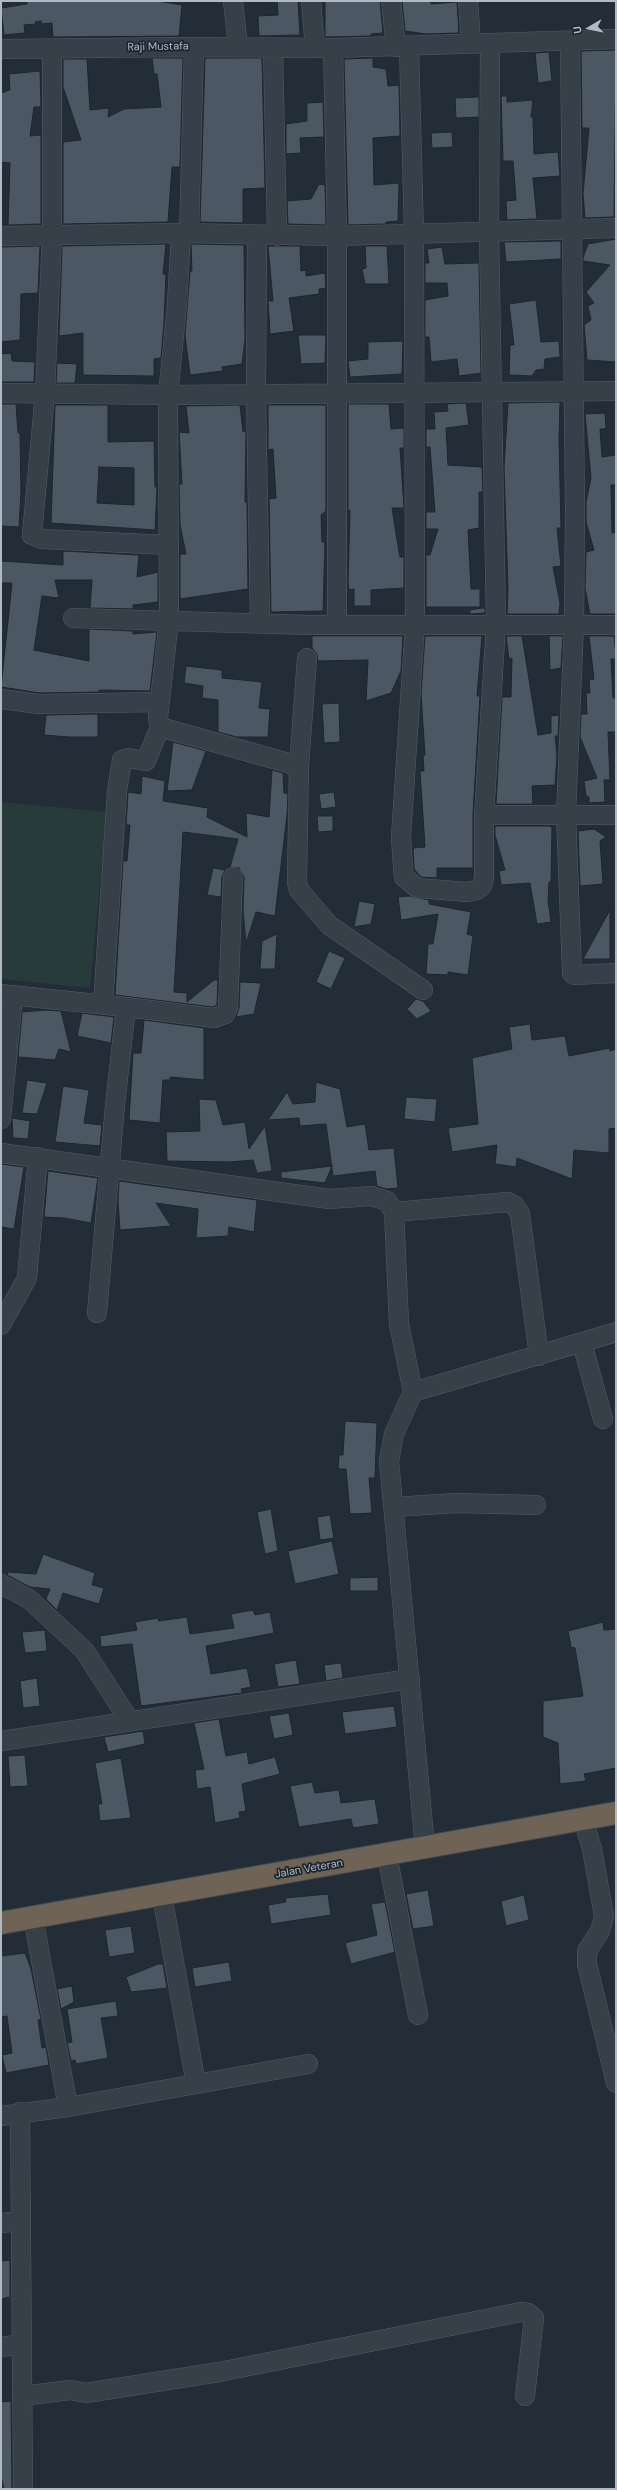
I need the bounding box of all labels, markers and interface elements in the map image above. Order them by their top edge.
north arrow [569,8,609,48]
text: U [570,25,585,35]
street label: Raji Mustafa [127,40,189,54]
street label: Jalan Veteran [274,1857,344,1881]

